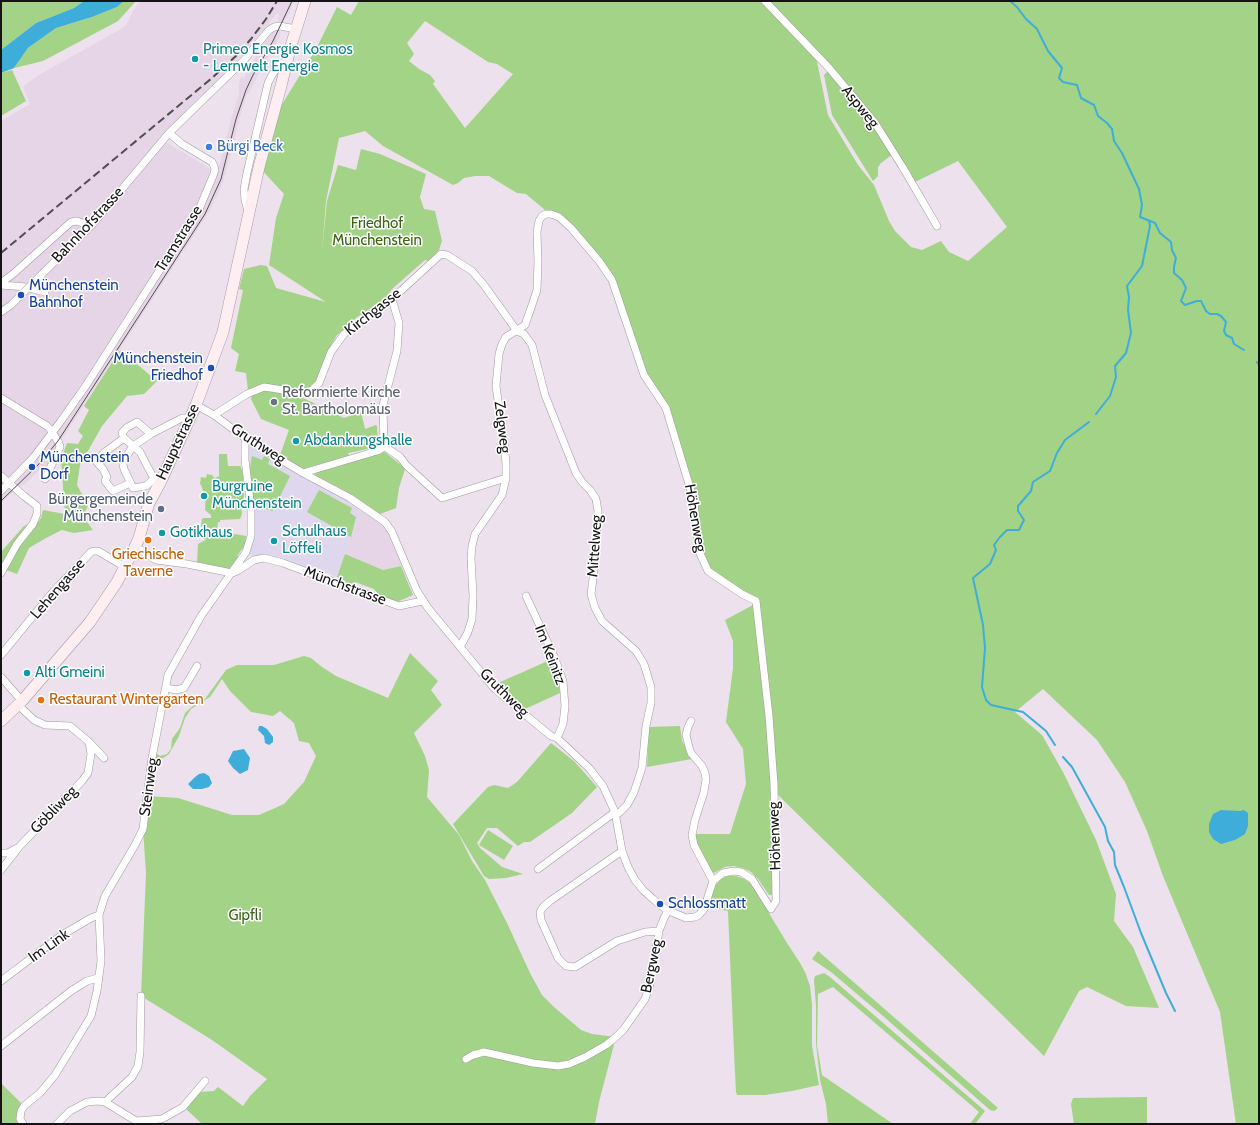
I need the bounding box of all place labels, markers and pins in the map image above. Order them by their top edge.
place label: Primeo Energie Kosmos - Lernwelt Energie [203,41,353,76]
marker: Primeo Energie Kosmos - Lernwelt Energie [190,54,200,64]
place label: Bürgi Beck [217,138,283,156]
marker: Bürgi Beck [204,142,214,152]
place label: Münchenstein Bahnhof [29,277,119,312]
marker: Münchenstein Bahnhof [16,290,26,300]
place label: Münchenstein Friedhof [113,350,203,385]
marker: Münchenstein Friedhof [206,363,216,373]
place label: Reformierte Kirche St. Bartholomäus [282,384,400,419]
marker: Reformierte Kirche St. Bartholomäus [269,397,279,407]
place label: Abdankungshalle [304,432,412,450]
marker: Abdankungshalle [291,436,301,446]
place label: Münchenstein Dorf [40,449,130,484]
marker: Münchenstein Dorf [27,462,37,472]
place label: Burgruine Münchenstein [212,478,302,513]
place label: Bürgergemeinde Münchenstein [48,491,153,526]
marker: Burgruine Münchenstein [199,491,209,501]
marker: Bürgergemeinde Münchenstein [156,504,166,514]
place label: Schulhaus Löffeli [282,523,346,558]
place label: Gotikhaus [170,524,233,542]
marker: Gotikhaus [157,528,167,538]
marker: Griechische Taverne [143,535,153,545]
marker: Schulhaus Löffeli [269,536,279,546]
place label: Griechische Taverne [112,546,184,581]
place label: Alti Gmeini [35,664,105,682]
marker: Alti Gmeini [22,668,32,678]
place label: Restaurant Wintergarten [49,691,204,709]
marker: Restaurant Wintergarten [36,695,46,705]
place label: Schlossmatt [668,895,746,913]
marker: Schlossmatt [655,899,665,909]

